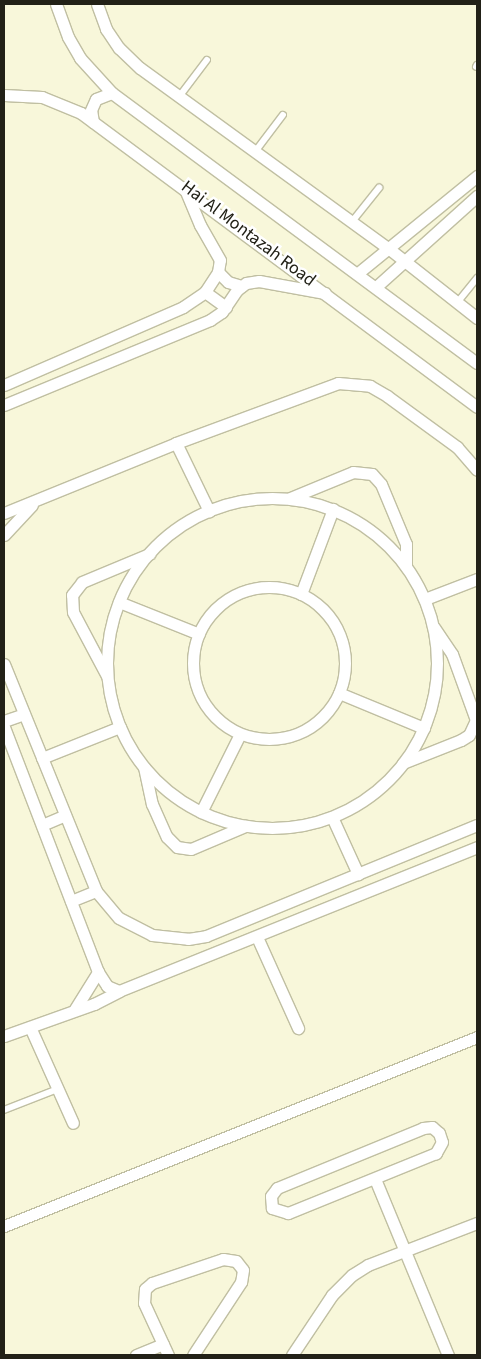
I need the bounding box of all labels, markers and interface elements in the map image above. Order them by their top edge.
street label: Hai Al Montazah Road [177,176,319,292]

